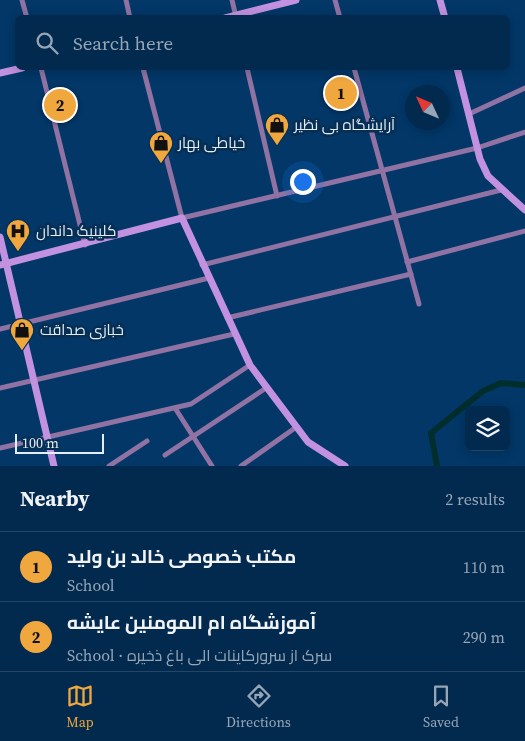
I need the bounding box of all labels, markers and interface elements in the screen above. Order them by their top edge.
search box [15,15,510,70]
icon: search [33,29,61,57]
text: Search here [73,30,173,56]
pin: 1 [325,74,357,112]
north arrow [405,85,450,130]
pin: 2 [44,86,76,124]
shop icon: آرایشگاه بی نظیر [264,112,290,146]
place label: آرایشگاه بی نظیر [293,114,395,135]
shop icon: خیاطی بهار [148,130,174,164]
place label: خیاطی بهار [177,132,245,153]
your location [290,169,316,195]
hospital icon: کلینیک داندان [5,218,31,252]
place label: کلینیک داندان [36,220,116,241]
shop icon: خبازی صداقت [9,317,35,351]
place label: خبازی صداقت [40,319,124,340]
map controls [465,406,510,451]
button: layers [465,406,510,451]
scale bar [15,431,104,454]
text: 100 m [22,433,59,453]
text: Nearby [20,484,90,513]
text: 2 results [445,488,505,510]
text: مکتب خصوصی خالد بن ولید [67,543,296,569]
text: 1 [32,556,40,578]
text: 110 m [463,556,505,578]
text: School [67,574,115,596]
text: آموزشگاه ام المومنین عایشه [67,609,316,635]
text: 2 [32,626,40,648]
text: 290 m [463,626,505,648]
text: School · سرک از سرورکاینات الی باغ ذخیره [67,644,332,666]
tab: Map [66,682,94,732]
tab: Directions [226,682,291,732]
tab: Saved [423,682,459,732]

